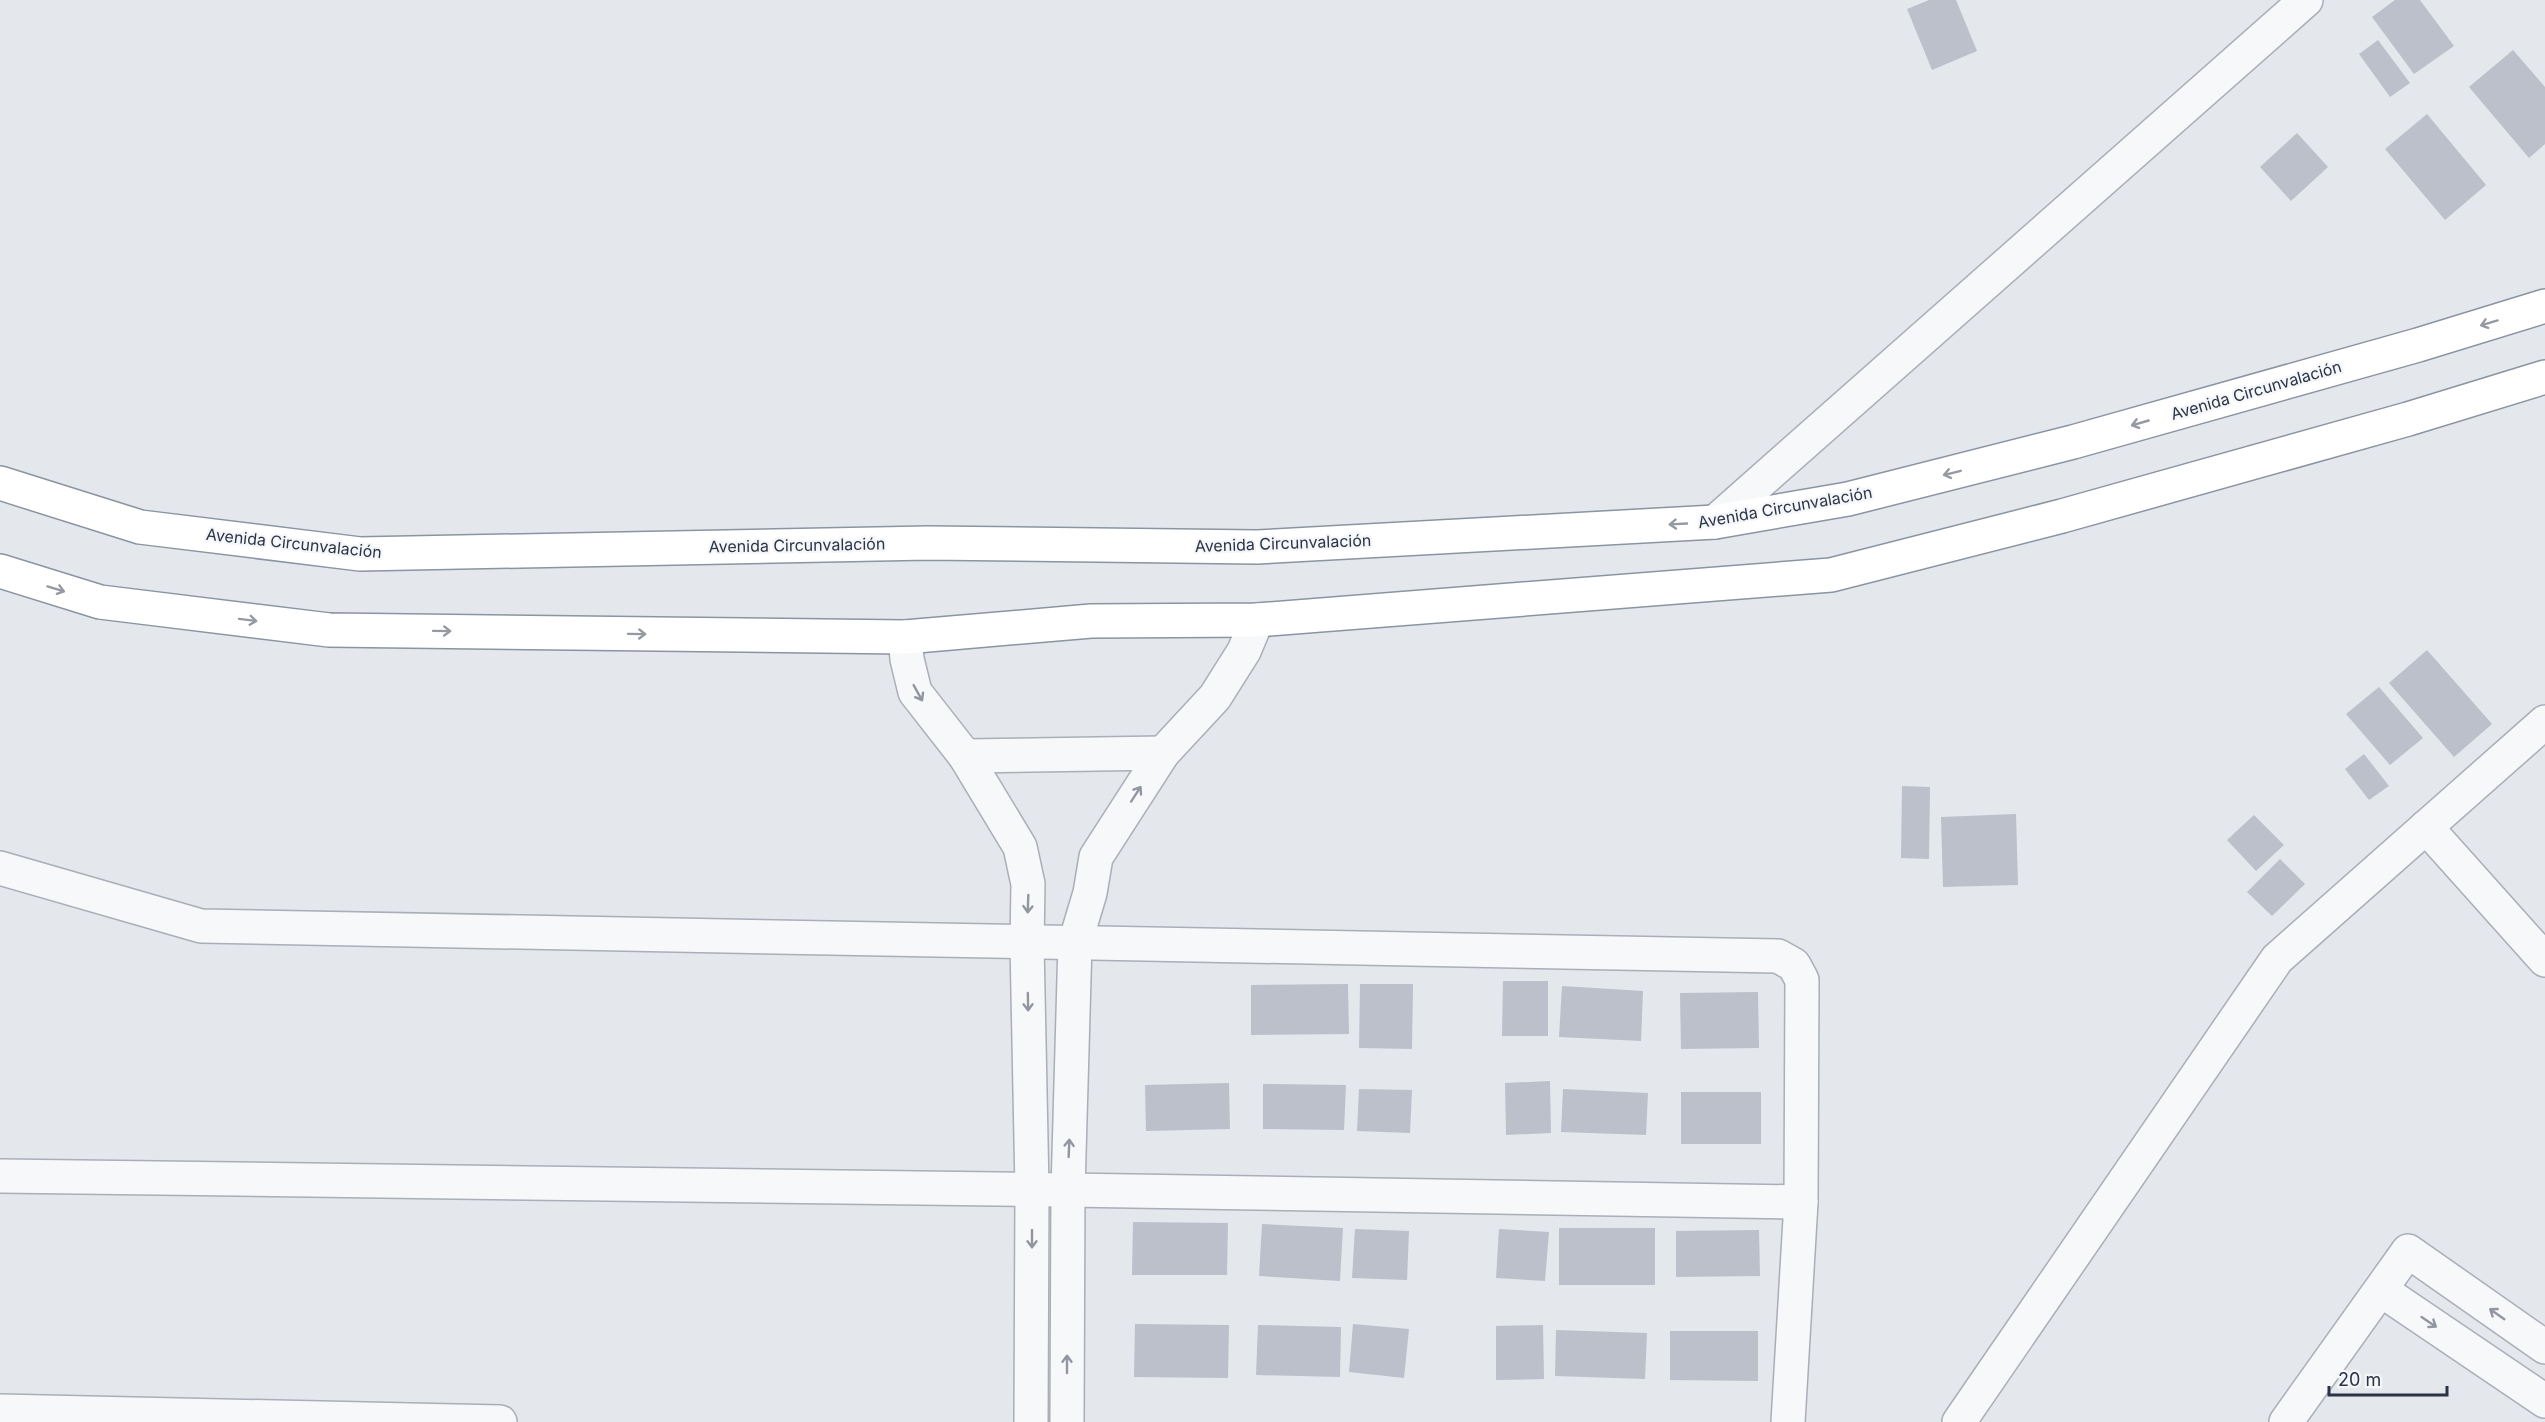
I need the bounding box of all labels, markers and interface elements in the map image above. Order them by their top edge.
one-way arrow [2480,318,2499,329]
street label: Avenida Circunvalación [2168,356,2344,424]
one-way arrow [2131,418,2150,429]
one-way arrow [1942,467,1961,479]
street label: Avenida Circunvalación [1696,482,1874,532]
one-way arrow [1668,519,1688,530]
street label: Avenida Circunvalación [205,524,383,562]
street label: Avenida Circunvalación [1194,530,1372,556]
street label: Avenida Circunvalación [709,533,885,557]
one-way arrow [46,584,65,595]
one-way arrow [237,615,257,626]
one-way arrow [432,625,452,637]
one-way arrow [627,628,647,639]
one-way arrow [912,684,924,701]
one-way arrow [1130,786,1143,803]
one-way arrow [1022,894,1034,914]
one-way arrow [1022,992,1034,1012]
one-way arrow [1063,1138,1075,1158]
one-way arrow [1026,1229,1038,1249]
one-way arrow [2490,1308,2506,1320]
one-way arrow [2420,1317,2437,1329]
one-way arrow [1061,1354,1073,1374]
scale bar [2329,1359,2448,1397]
text: 20 m [2338,1369,2381,1390]

